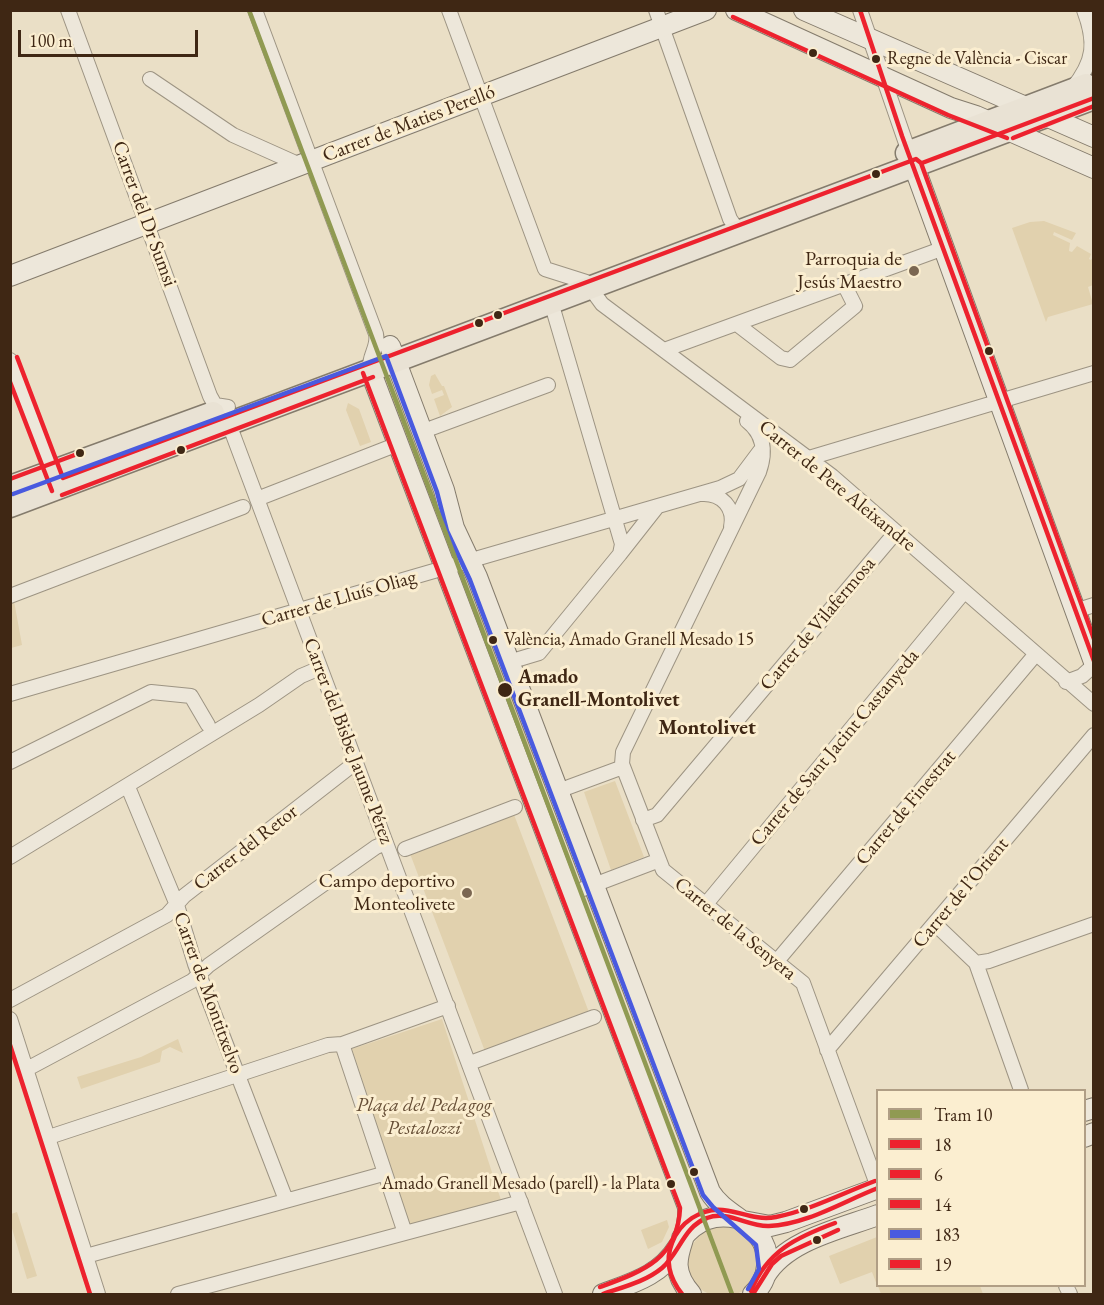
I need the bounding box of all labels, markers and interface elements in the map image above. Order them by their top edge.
scale bar [21,18,201,56]
text: 100 m [29,29,73,52]
unlabelled marker [807,47,819,59]
place label: Regne de València - Ciscar [887,48,1067,70]
marker: Regne de València - Ciscar [870,53,882,65]
street label: Carrer de Maties Perelló [319,80,499,168]
street label: Carrer del Dr Sumsi [107,138,181,290]
unlabelled marker [870,168,882,180]
place label: Parroquia de Jesús Maestro [797,248,902,295]
marker: Parroquia de Jesús Maestro [907,264,921,278]
unlabelled marker [492,309,504,321]
unlabelled marker [473,317,485,329]
unlabelled marker [983,345,995,357]
street label: Carrer de Pere Aleixandre [754,415,920,557]
unlabelled marker [175,444,187,456]
unlabelled marker [74,447,86,459]
street label: Carrer de Vilafermosa [755,552,881,696]
street label: Carrer de Lluís Oliag [259,565,419,633]
place label: València, Amado Granell Mesado 15 [504,629,754,651]
marker: València, Amado Granell Mesado 15 [487,634,499,646]
street label: Carrer del Bisbe Jaume Pérez [298,635,398,847]
street label: Carrer de Sant Jacint Castanyeda [746,645,924,851]
place label: Amado Granell-Montolivet [518,666,680,713]
marker: Amado Granell-Montolivet [496,681,514,699]
district label: Montolivet [658,715,756,741]
street label: Carrer de Finestrat [851,745,961,871]
street label: Carrer del Retor [189,800,303,896]
street label: Carrer de l’Orient [908,833,1014,953]
place label: Campo deportivo Monteolivete [319,870,455,917]
street label: Carrer de la Senyera [669,872,801,986]
marker: Campo deportivo Monteolivete [460,886,474,900]
street label: Carrer de Montitxelvo [168,909,248,1077]
legend [876,1089,1086,1287]
park label: Plaça del Pedagog Pestalozzi [356,1094,492,1141]
text: Tram 10 [934,1103,992,1126]
text: 18 [934,1133,951,1156]
text: 6 [934,1163,943,1186]
unlabelled marker [688,1166,700,1178]
place label: Amado Granell Mesado (parell) - la Plata [381,1173,660,1195]
marker: Amado Granell Mesado (parell) - la Plata [665,1178,677,1190]
text: 14 [934,1193,951,1216]
unlabelled marker [798,1203,810,1215]
text: 183 [934,1223,960,1246]
unlabelled marker [811,1234,823,1246]
text: 19 [934,1253,951,1276]

